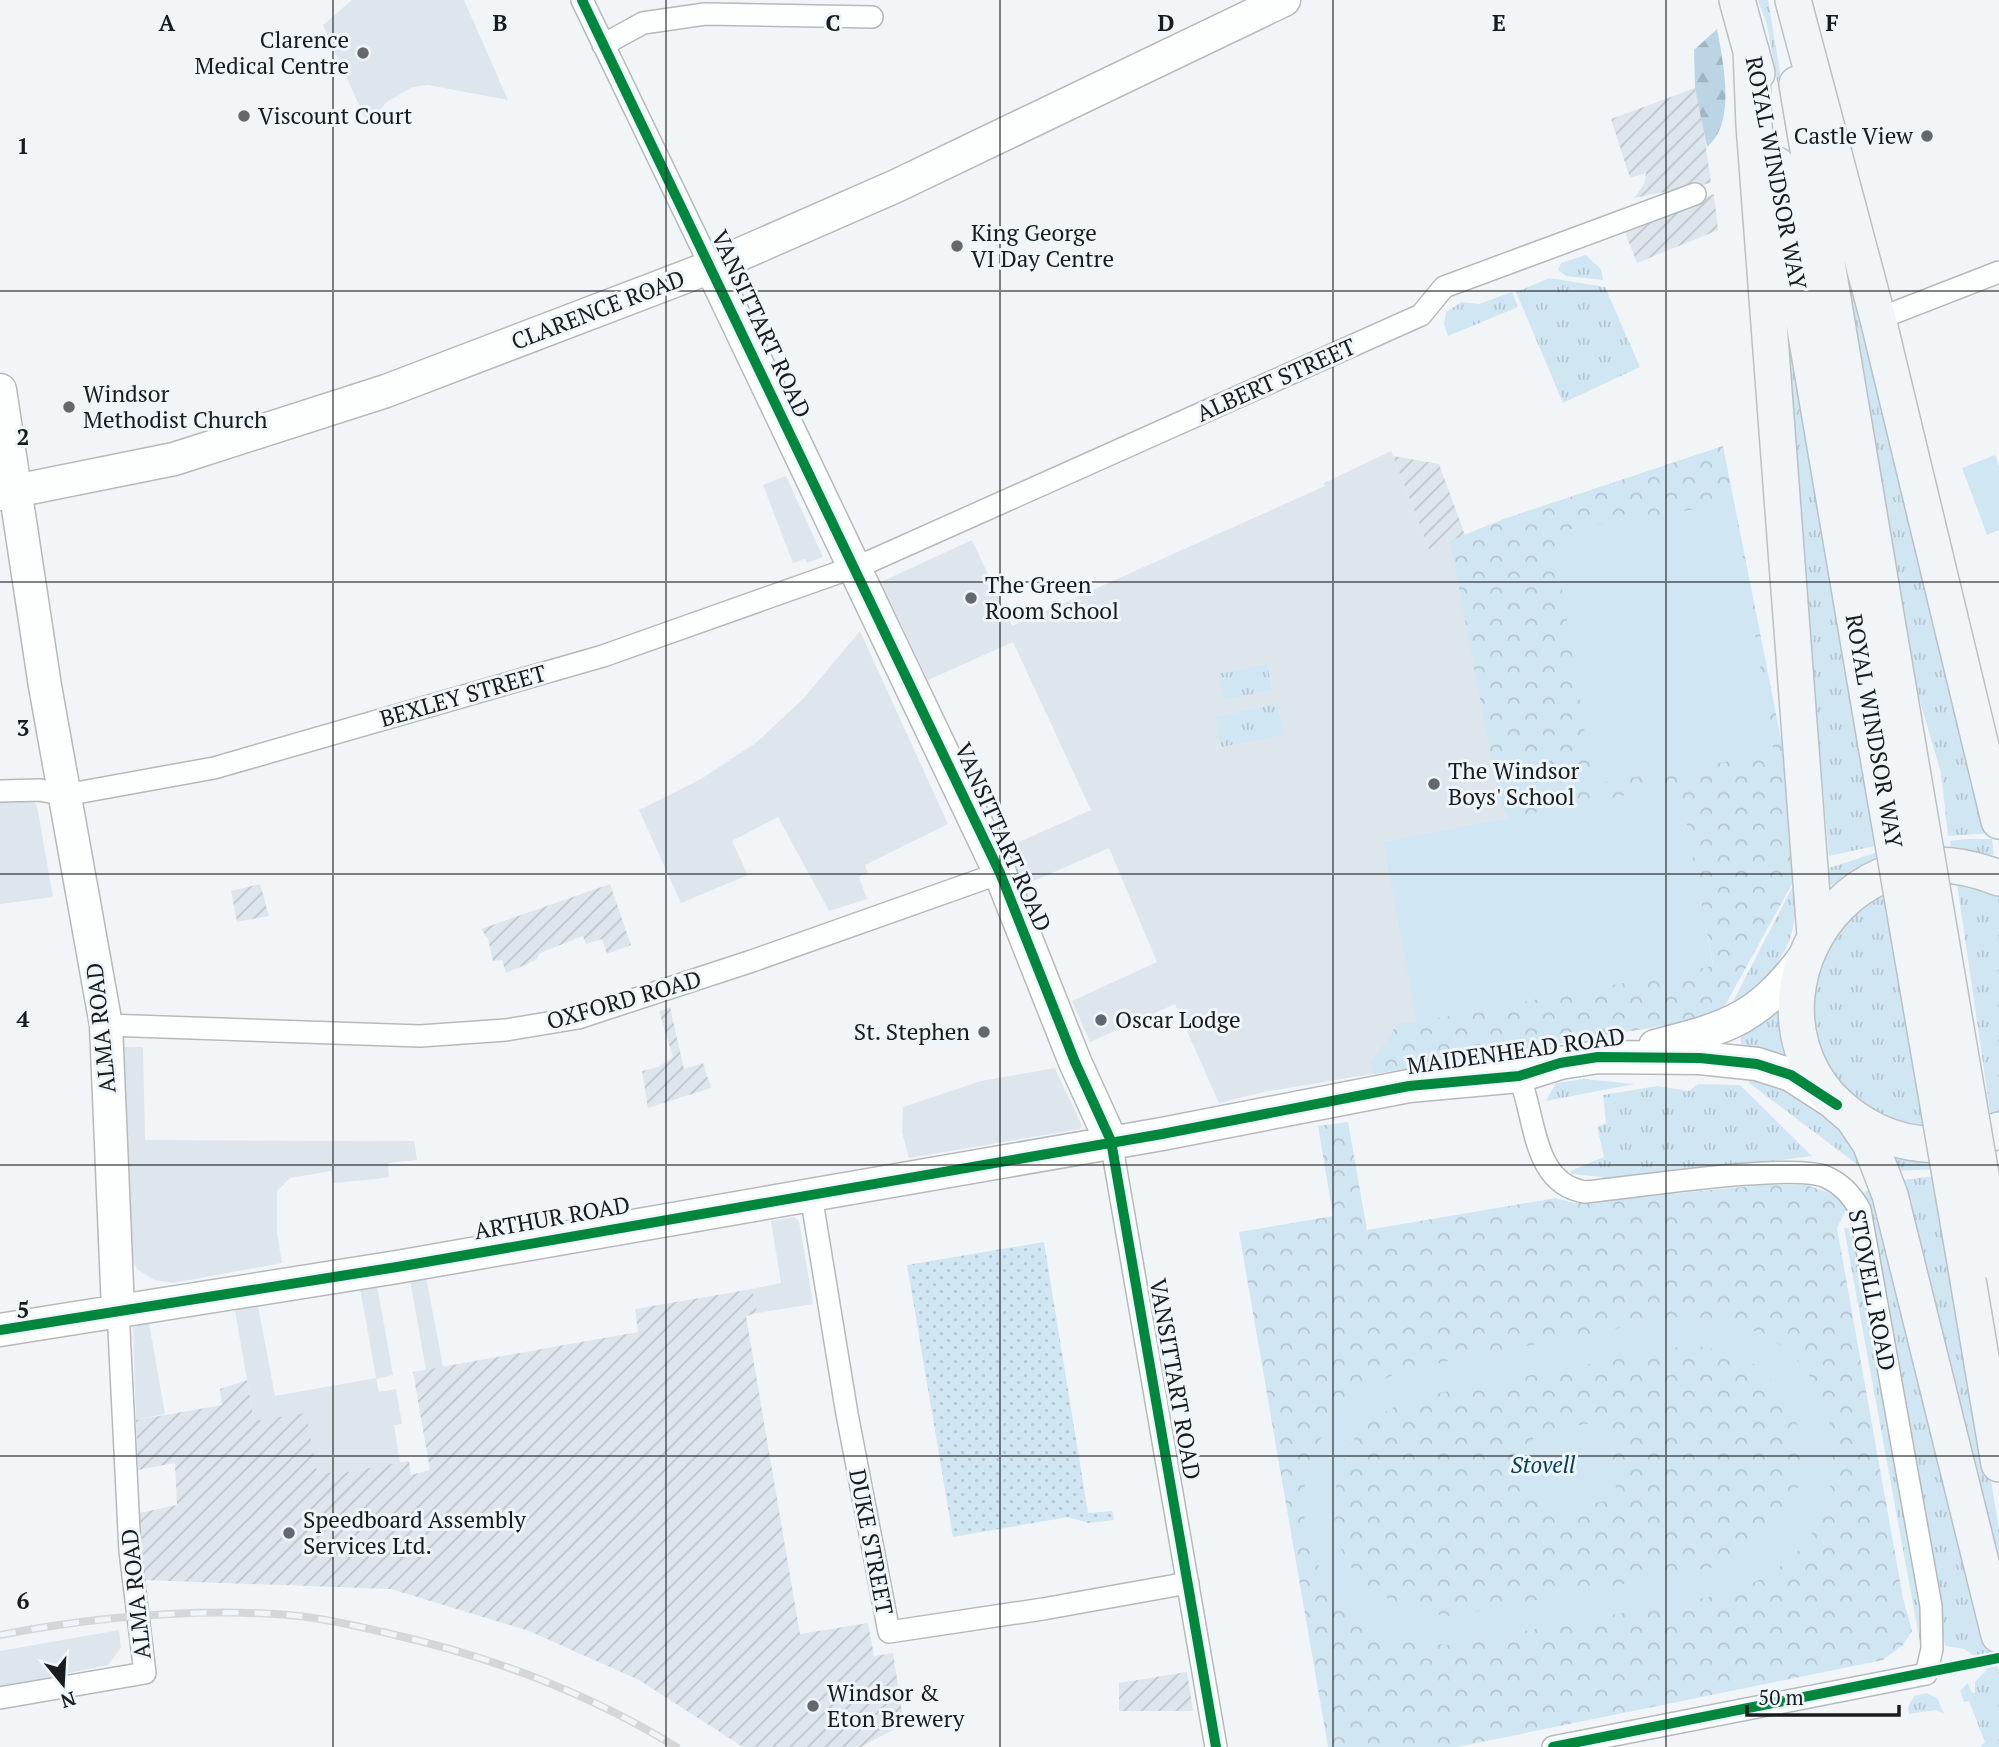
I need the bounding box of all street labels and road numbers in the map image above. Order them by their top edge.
street label: ROYAL WINDSOR WAY [1739,54,1814,292]
street label: VANSITTART ROAD [704,225,819,423]
street label: CLARENCE ROAD [507,262,689,357]
street label: ALBERT STREET [1191,331,1360,429]
street label: ROYAL WINDSOR WAY [1839,612,1910,850]
street label: BEXLEY STREET [376,657,550,734]
street label: VANSITTART ROAD [948,737,1059,936]
street label: ALMA ROAD [78,961,123,1095]
street label: OXFORD ROAD [543,963,705,1036]
street label: MAIDENHEAD ROAD [1405,1020,1627,1081]
street label: ARTHUR ROAD [472,1189,632,1246]
street label: STOVELL ROAD [1842,1207,1903,1373]
street label: VANSITTART ROAD [1143,1276,1208,1482]
street label: DUKE STREET [842,1466,901,1617]
street label: ALMA ROAD [113,1527,158,1661]

